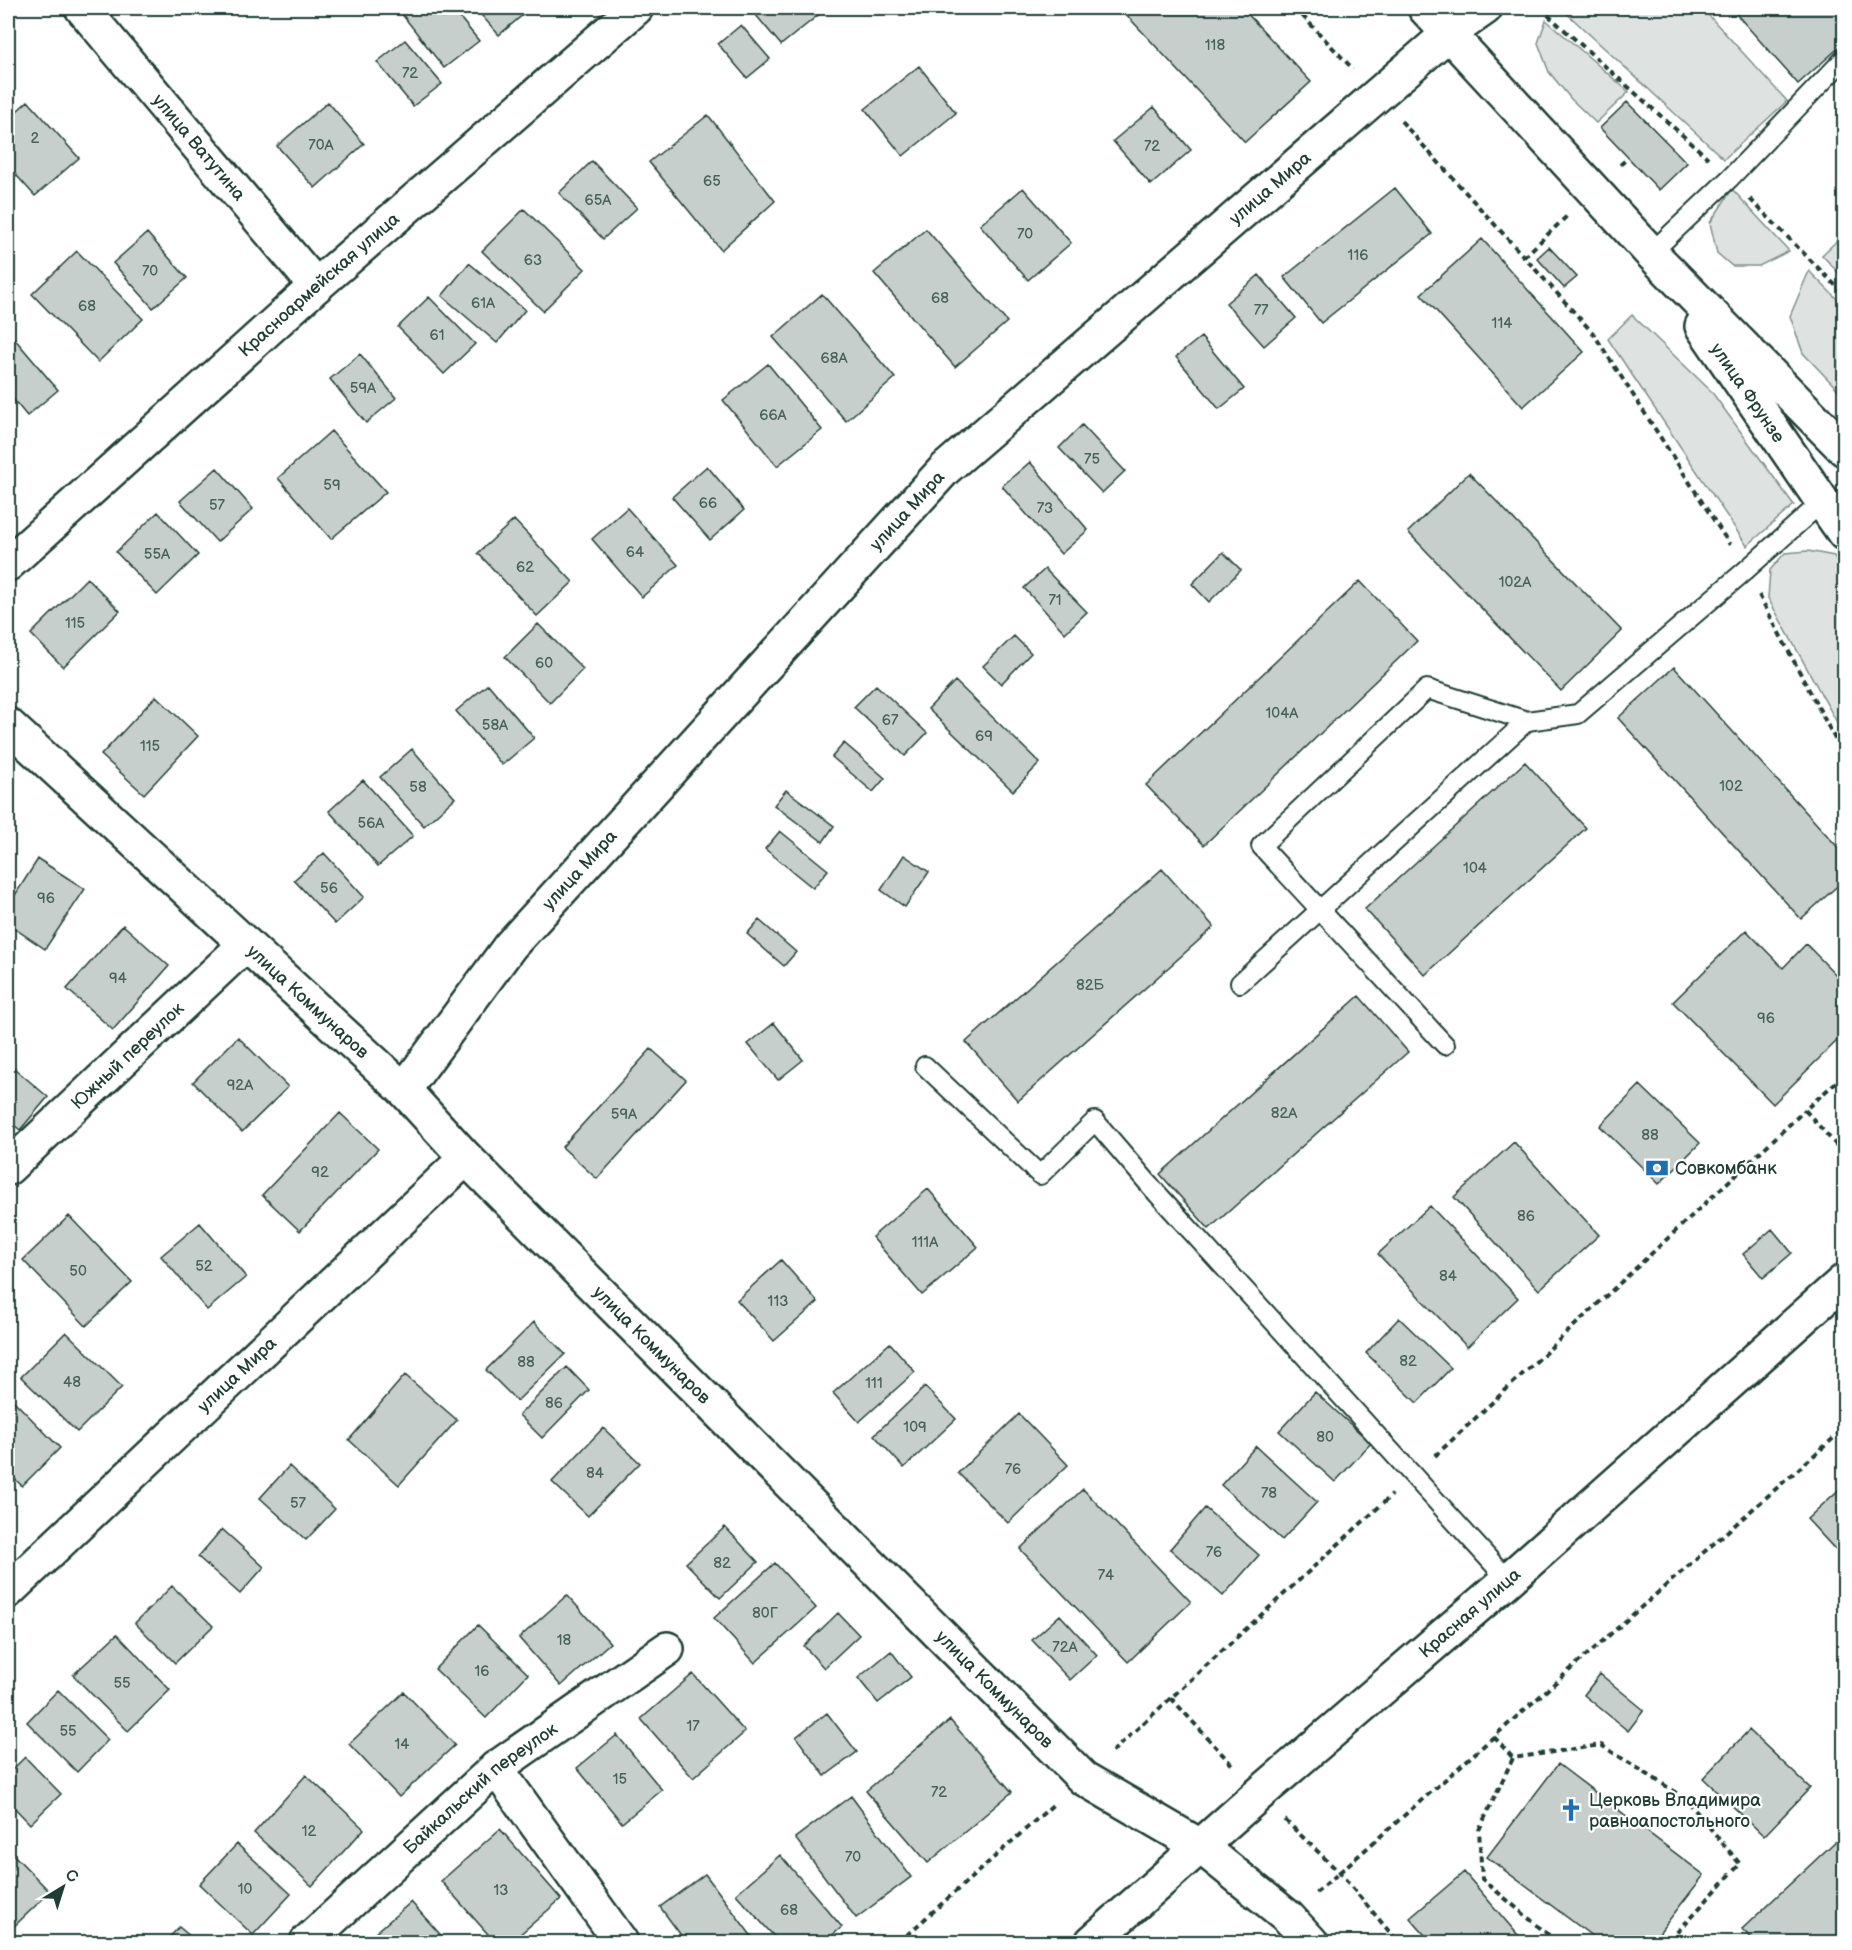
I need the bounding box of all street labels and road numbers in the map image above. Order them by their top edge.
street label: улица Ватутина [148,90,250,205]
street label: улица Мира [1225,147,1315,229]
street label: Красноармейская улица [235,208,404,362]
street label: улица Фрунзе [1706,339,1789,447]
street label: улица Мира [866,466,949,555]
street label: улица Мира [538,826,622,914]
street label: улица Коммунаров [243,941,373,1063]
street label: Южный переулок [67,998,189,1114]
street label: улица Коммунаров [588,1282,715,1409]
street label: улица Мира [193,1333,281,1417]
street label: Красная улица [1415,1564,1525,1663]
street label: улица Коммунаров [931,1626,1058,1753]
street label: Байкальский переулок [399,1718,562,1859]

